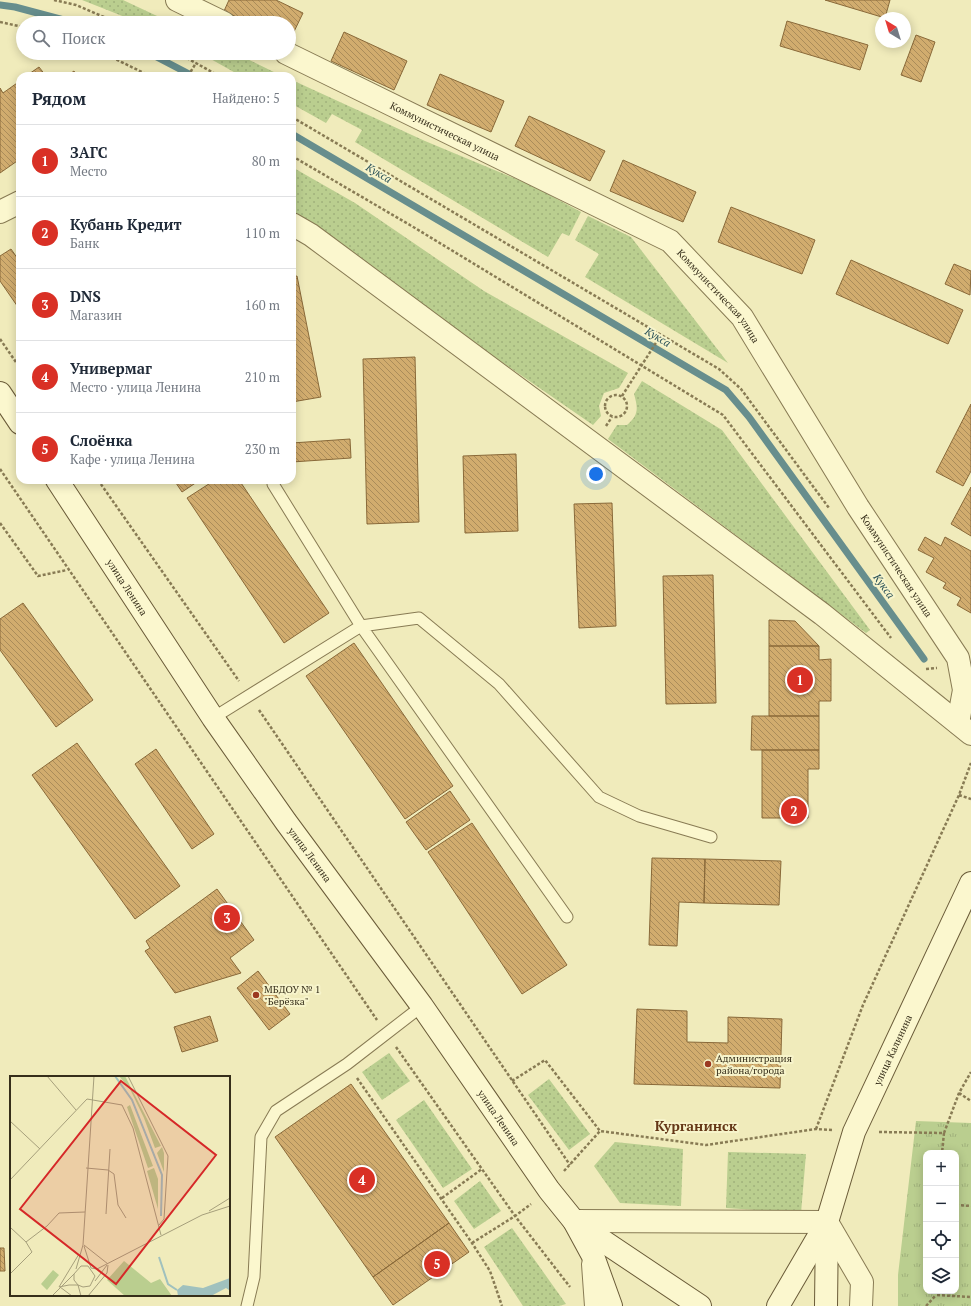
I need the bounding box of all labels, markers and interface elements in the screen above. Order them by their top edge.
north arrow [875,12,911,48]
search box [16,16,296,60]
icon: search [30,27,52,49]
text: Поиск [62,28,105,48]
text: Рядом [32,87,86,110]
text: Найдено: 5 [213,89,280,107]
street label: Коммунистическая улица [388,99,502,163]
text: ЗАГС [70,142,108,162]
text: 1 [41,152,49,170]
text: 80 m [252,152,280,170]
water label: Кукса [363,160,395,186]
text: Место [70,162,107,180]
text: Кубань Кредит [70,214,182,234]
text: 2 [41,224,49,242]
text: 110 m [245,224,280,242]
text: Банк [70,234,99,252]
street label: Коммунистическая улица [674,246,763,345]
text: DNS [70,286,101,306]
text: 3 [41,296,49,314]
text: 160 m [245,296,280,314]
text: Магазин [70,306,122,324]
water label: Кукса [642,324,674,350]
text: Универмаг [70,358,152,378]
text: 4 [41,368,49,386]
text: 210 m [245,368,280,386]
text: Место · улица Ленина [70,378,201,396]
text: Слоёнка [70,430,133,450]
text: 5 [41,440,49,458]
text: 230 m [245,440,280,458]
text: Кафе · улица Ленина [70,450,195,468]
your location [586,464,606,484]
street label: Коммунистическая улица [858,512,935,619]
street label: улица Ленина [103,555,150,618]
water label: Кукса [870,570,898,601]
pin: 1 [787,665,813,695]
pin: 2 [781,796,807,826]
street label: улица Ленина [285,824,335,884]
pin: 3 [214,903,240,933]
place label: МБДОУ № 1 "Берёзка" [264,983,320,1008]
marker: МБДОУ № 1 "Берёзка" [251,990,261,1000]
street label: улица Калинина [870,1012,915,1088]
place label: Администрация района/города [716,1052,792,1077]
marker: Администрация района/города [703,1059,713,1069]
inset map [10,1076,230,1296]
street label: улица Ленина [475,1086,523,1148]
district label: Курганинск [655,1116,738,1135]
map controls [923,1150,959,1294]
button: + [923,1150,959,1186]
pin: 4 [349,1165,375,1195]
button: − [923,1186,959,1222]
button: locate [923,1222,959,1258]
pin: 5 [424,1249,450,1279]
button: layers [923,1258,959,1294]

